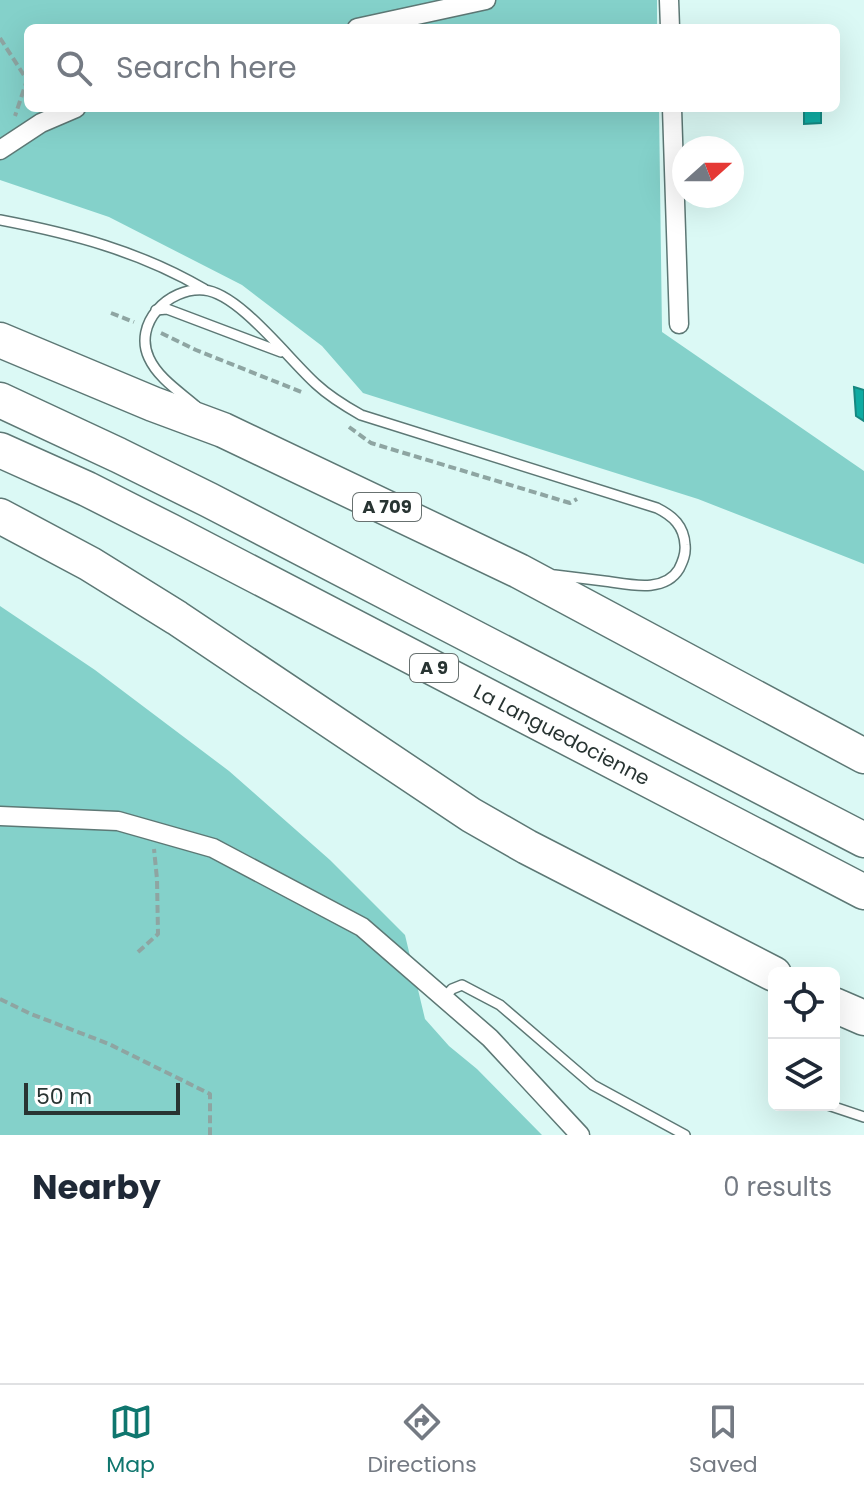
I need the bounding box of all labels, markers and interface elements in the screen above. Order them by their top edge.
search box [24,24,840,112]
icon: search [52,46,96,90]
text: Search here [116,46,297,89]
north arrow [672,136,744,208]
road number: A 709 [353,493,421,521]
road number: A 9 [410,654,458,682]
street label: La Languedocienne [469,677,655,792]
map controls [768,967,840,1111]
button: locate [768,967,840,1039]
button: layers [768,1039,840,1111]
scale bar [24,1079,180,1115]
text: 50 m [36,1081,92,1112]
text: Nearby [32,1163,161,1211]
text: 0 results [723,1169,832,1205]
tab: Map [106,1400,155,1481]
tab: Directions [367,1400,477,1481]
tab: Saved [689,1400,758,1481]

